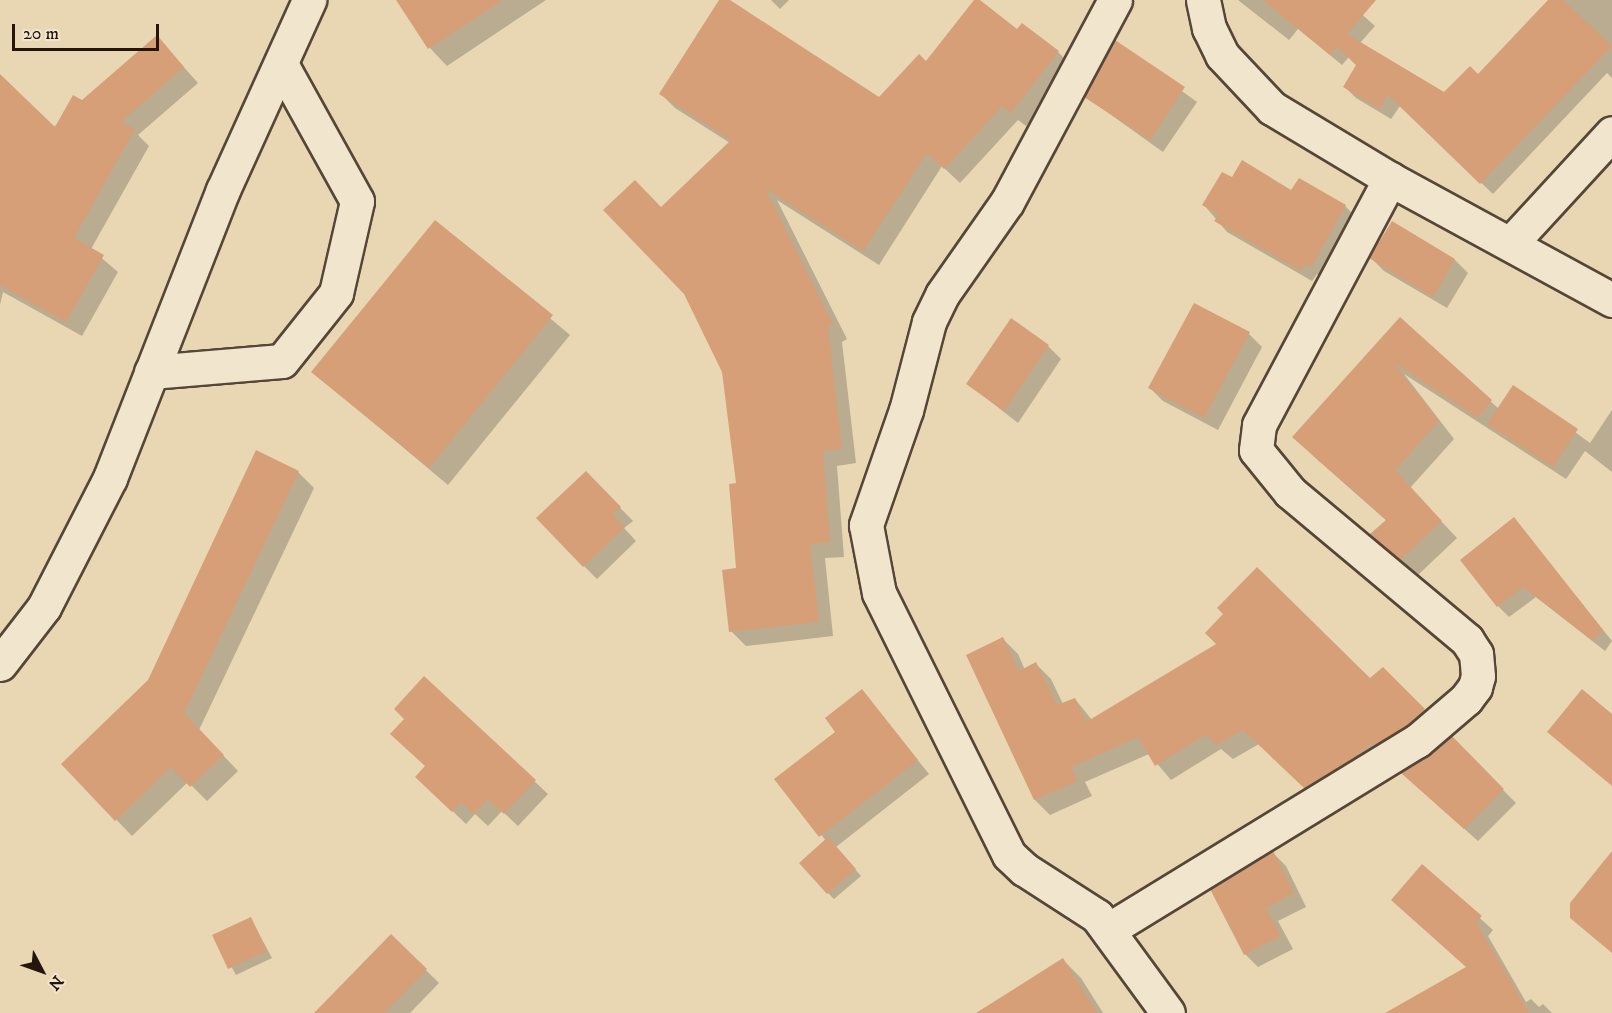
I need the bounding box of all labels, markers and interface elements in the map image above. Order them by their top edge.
scale bar [15,12,162,50]
text: 20 m [23,23,59,45]
north arrow [12,941,72,1001]
text: N [44,971,67,994]

